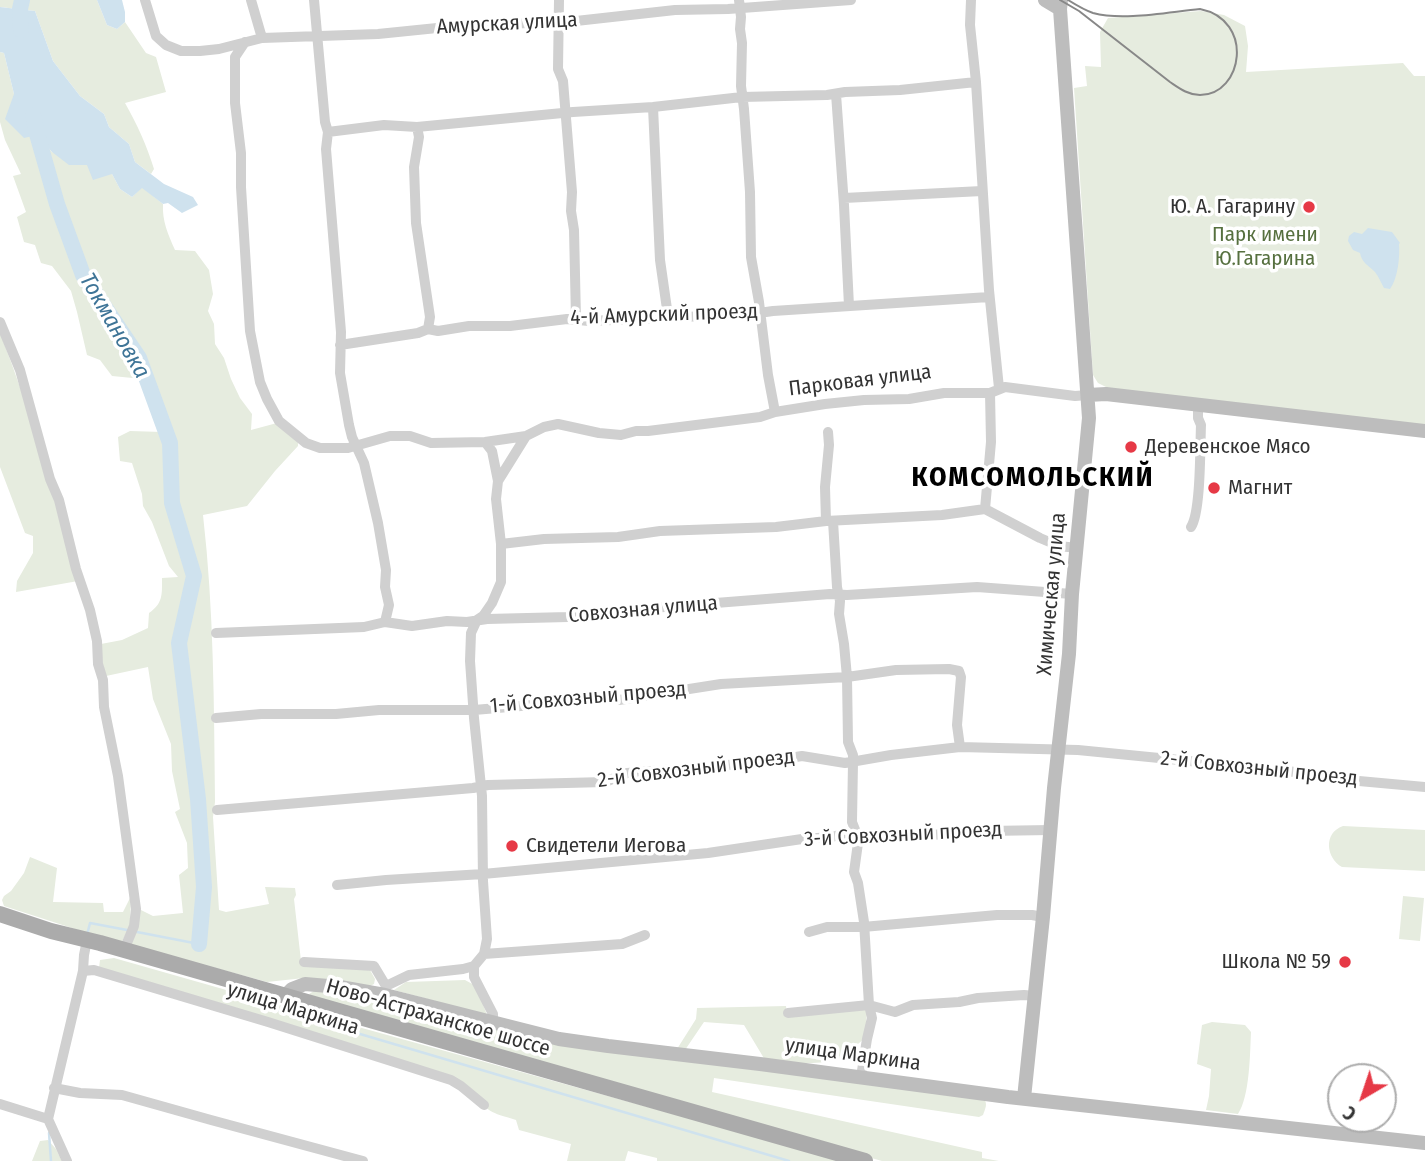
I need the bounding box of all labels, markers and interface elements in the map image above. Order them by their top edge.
street label: Амурская улица [436,8,578,40]
place label: Ю. А. Гагарину [1170,194,1295,220]
marker: Ю. А. Гагарину [1301,199,1317,215]
park label: Парк имени Ю.Гагарина [1212,222,1318,272]
water label: Токмановка [73,269,155,383]
street label: 4-й Амурский проезд [570,299,758,331]
street label: Парковая улица [787,360,933,402]
place label: Деревенское Мясо [1145,434,1311,460]
marker: Деревенское Мясо [1123,439,1139,455]
district label: КОМСОМОЛЬСКИЙ [913,461,1153,495]
place label: Магнит [1228,475,1292,501]
marker: Магнит [1206,480,1222,496]
street label: Химическая улица [1032,512,1072,676]
street label: Совхозная улица [567,591,719,629]
street label: 1-й Совхозный проезд [489,677,687,719]
street label: 2-й Совхозный проезд [596,744,796,794]
street label: 2-й Совхозный проезд [1159,746,1359,792]
street label: 3-й Совхозный проезд [803,817,1003,853]
place label: Свидетели Иегова [526,833,686,859]
marker: Свидетели Иегова [504,838,520,854]
place label: Школа № 59 [1222,949,1331,975]
marker: Школа № 59 [1337,954,1353,970]
street label: Ново-Астраханское шоссе [323,974,553,1062]
street label: улица Маркина [224,977,362,1041]
street label: улица Маркина [784,1033,922,1077]
north arrow [1327,1063,1397,1133]
text: С [1339,1101,1361,1125]

